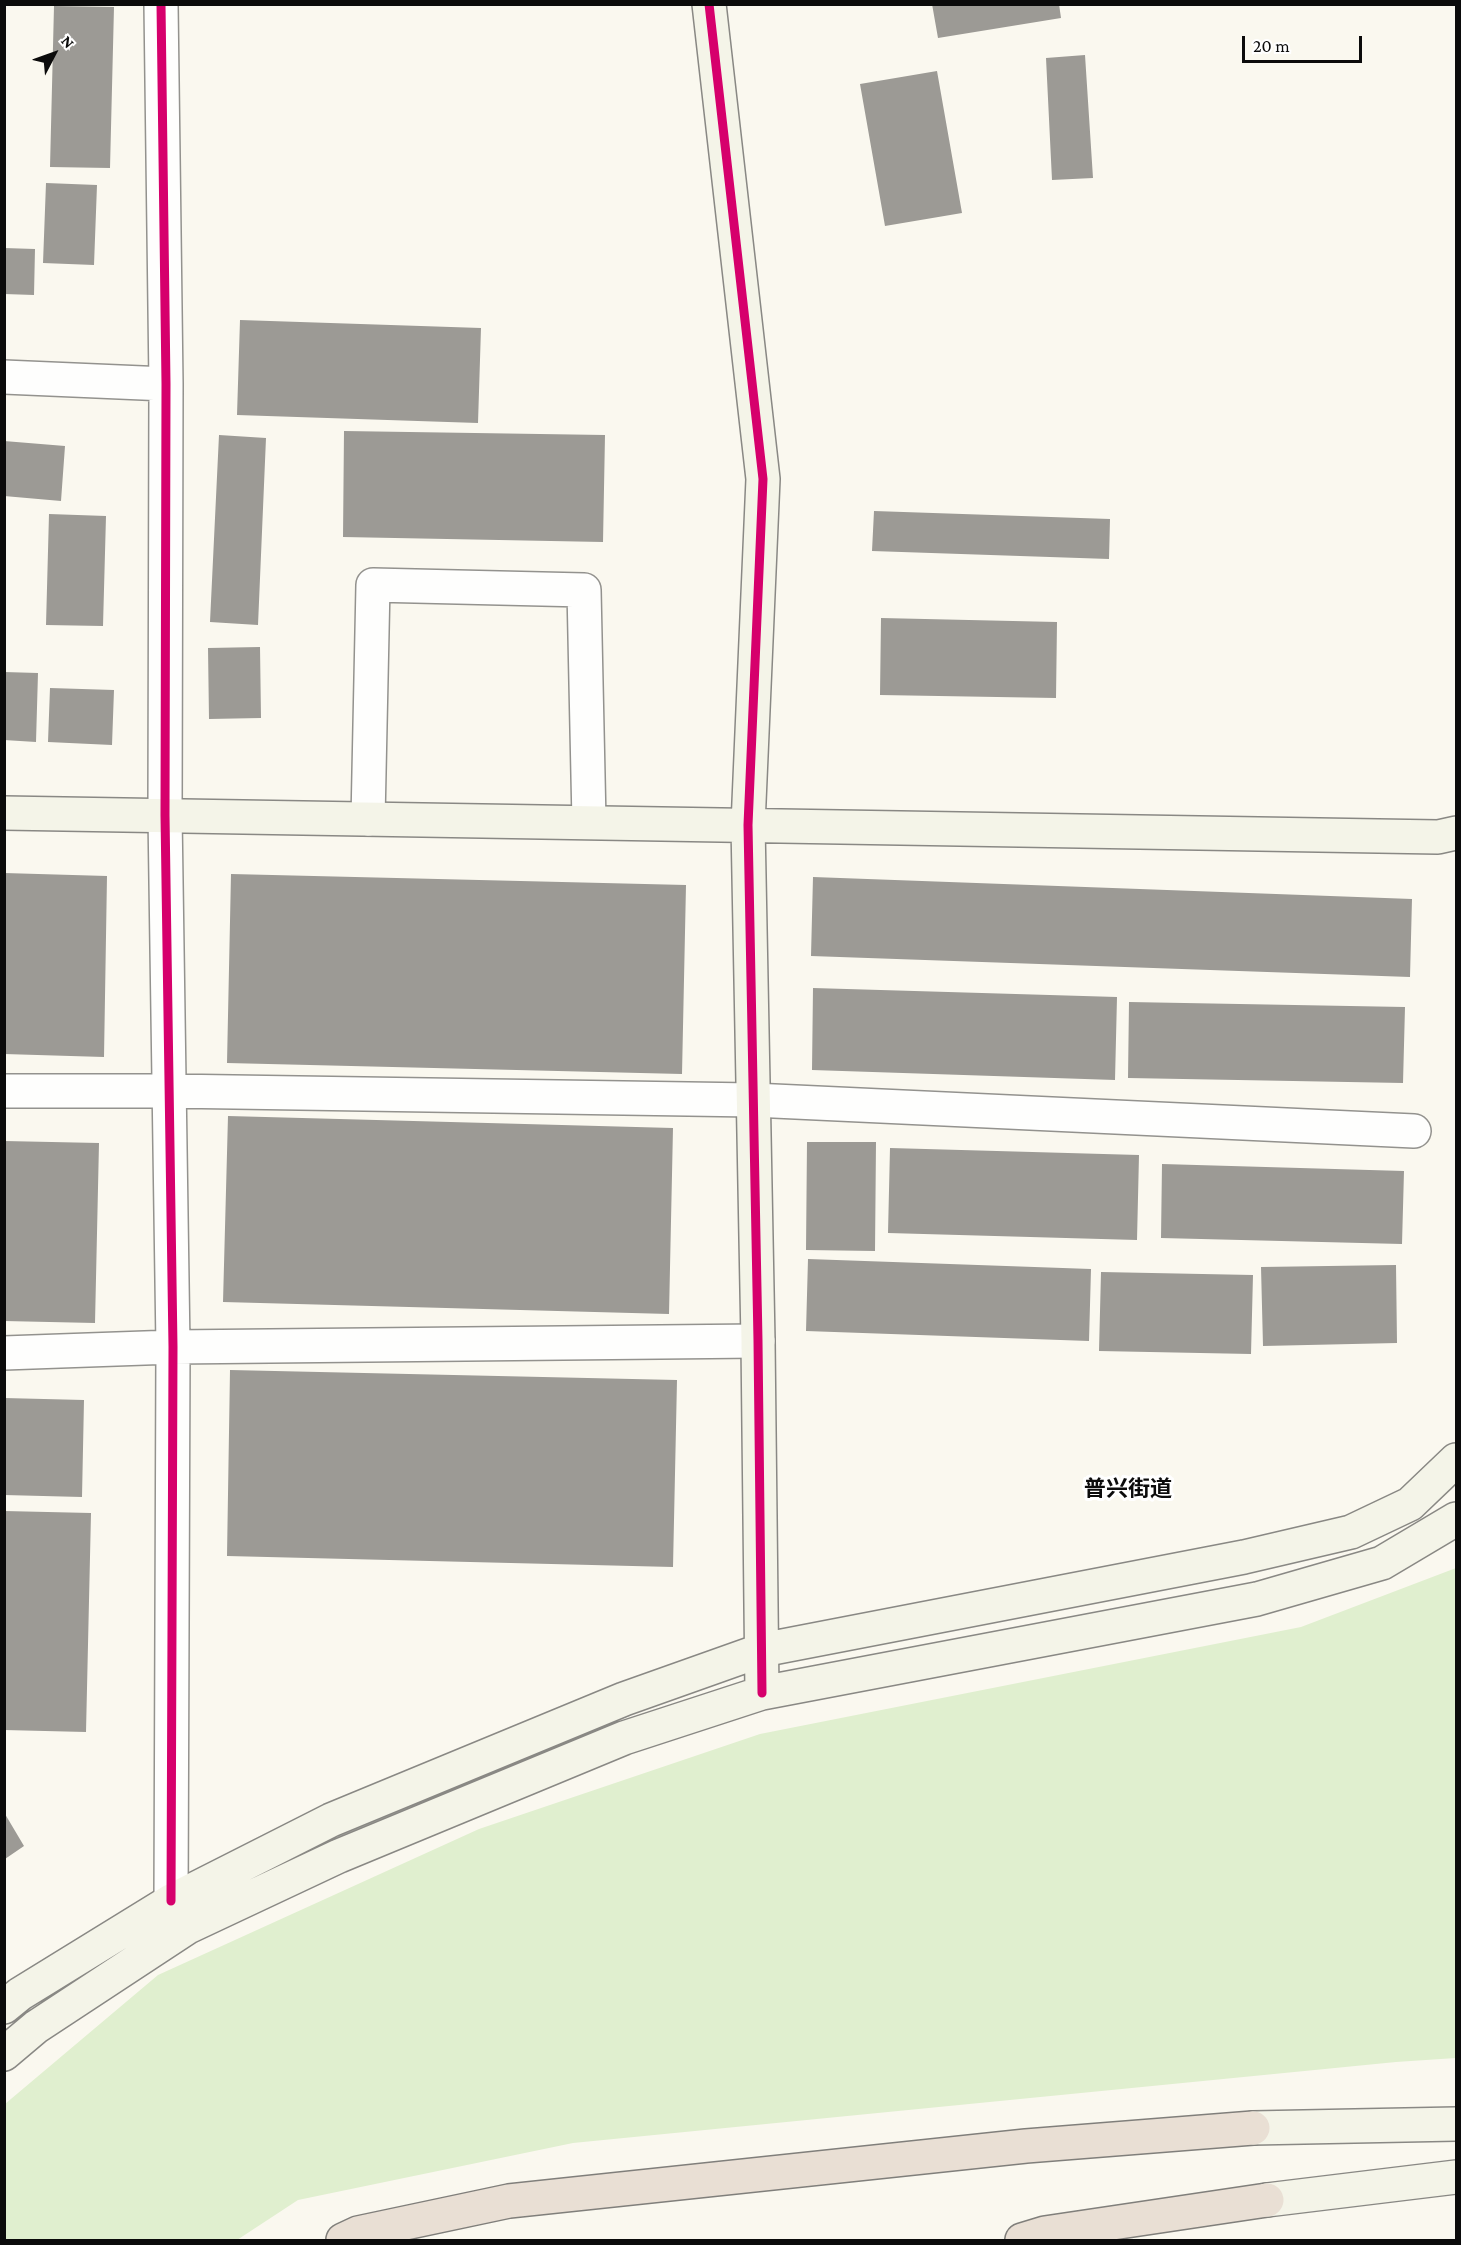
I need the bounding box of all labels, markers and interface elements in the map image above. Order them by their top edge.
north arrow [24,24,84,84]
scale bar [1245,24,1365,62]
text: N [58,32,78,52]
text: 20 m [1253,36,1290,56]
district label: 普兴街道 [1084,1476,1172,1502]

